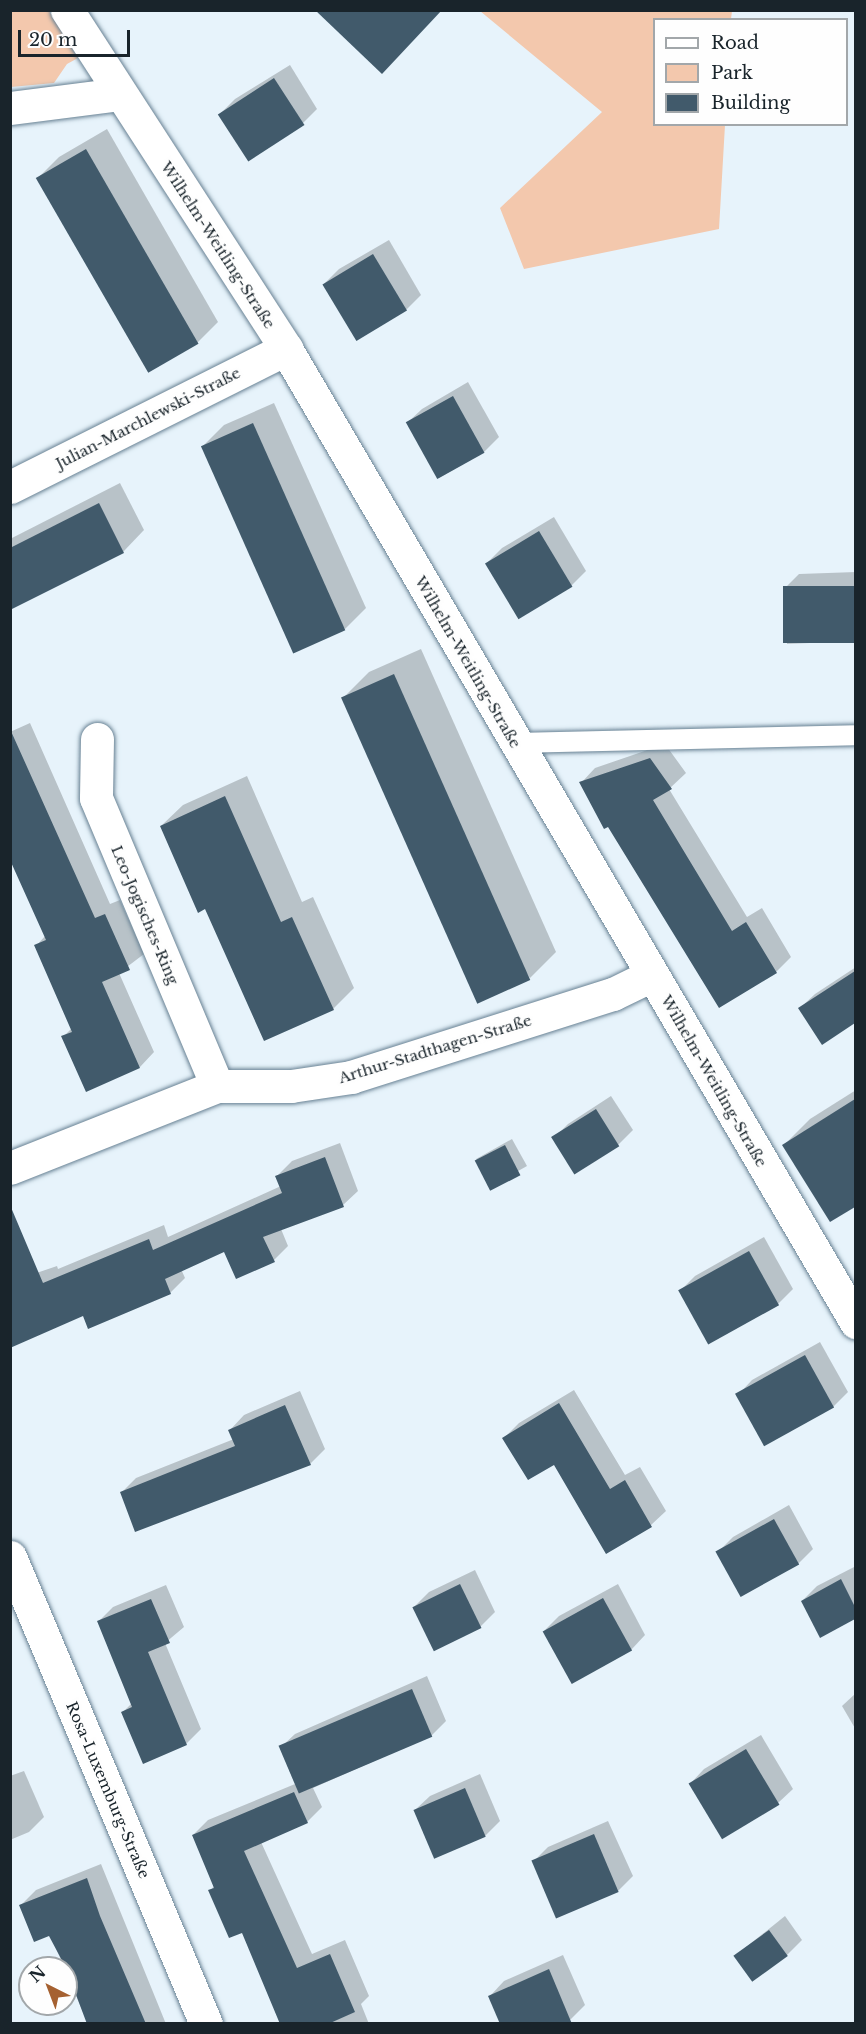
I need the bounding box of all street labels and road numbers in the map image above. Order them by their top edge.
street label: Wilhelm-Weitling-Straße [157,158,279,332]
street label: Julian-Marchlewski-Straße [53,364,243,472]
street label: Wilhelm-Weitling-Straße [411,573,525,751]
street label: Leo-Jogisches-Ring [108,843,182,987]
street label: Wilhelm-Weitling-Straße [657,992,771,1170]
street label: Arthur-Stadthagen-Straße [336,1011,534,1087]
street label: Rosa-Luxemburg-Straße [63,1699,153,1881]

